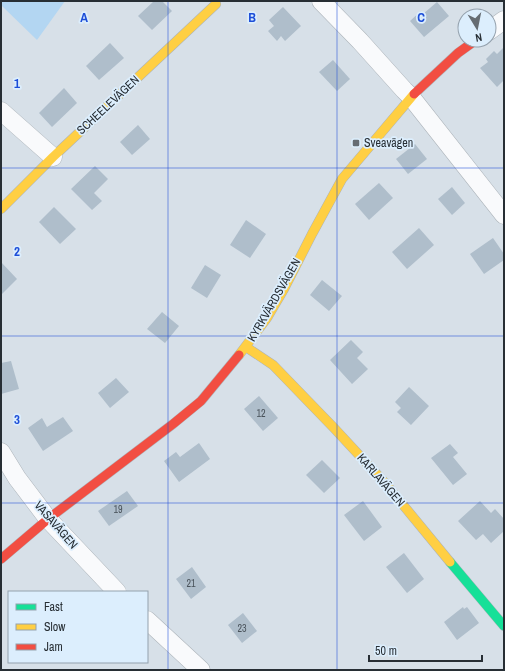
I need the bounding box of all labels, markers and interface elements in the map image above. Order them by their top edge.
north arrow [457,8,497,48]
text: A [80,9,88,26]
text: B [248,9,256,26]
text: C [417,9,425,26]
text: N [474,30,483,45]
street label: SCHEELEVÄGEN [73,72,143,138]
text: 1 [14,75,20,92]
place label: Sveavägen [364,135,413,151]
marker: Sveavägen [351,138,361,148]
text: 2 [14,243,20,260]
street label: KYRKVÄRDSVÄGEN [244,255,304,345]
house number: 12 [256,407,266,420]
text: 3 [14,411,20,428]
street label: KARLAVÄGEN [354,450,408,510]
street label: VASAVÄGEN [31,498,81,552]
house number: 19 [113,503,123,516]
house number: 21 [186,577,196,590]
legend [8,591,148,663]
text: Fast [44,599,63,615]
text: Slow [44,619,66,635]
house number: 23 [237,622,247,635]
scale bar [369,637,482,663]
text: Jam [44,639,63,655]
text: 50 m [375,643,397,659]

